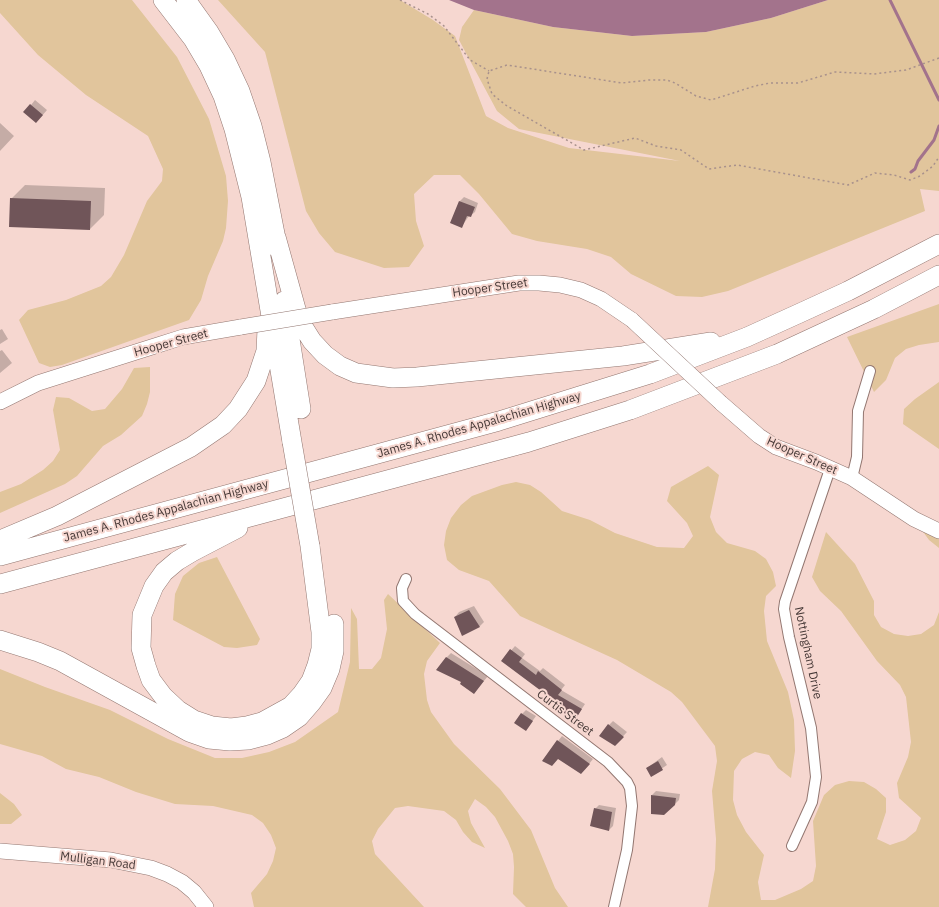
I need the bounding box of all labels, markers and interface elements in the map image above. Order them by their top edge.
street label: Hooper Street [452,276,528,300]
street label: Hooper Street [133,326,209,360]
street label: James A. Rhodes Appalachian Highway [375,389,583,461]
street label: Hooper Street [765,434,839,478]
street label: James A. Rhodes Appalachian Highway [62,477,270,545]
street label: Nottingham Drive [791,606,825,700]
street label: Curtis Street [534,687,596,739]
street label: Mulligan Road [59,849,137,873]

